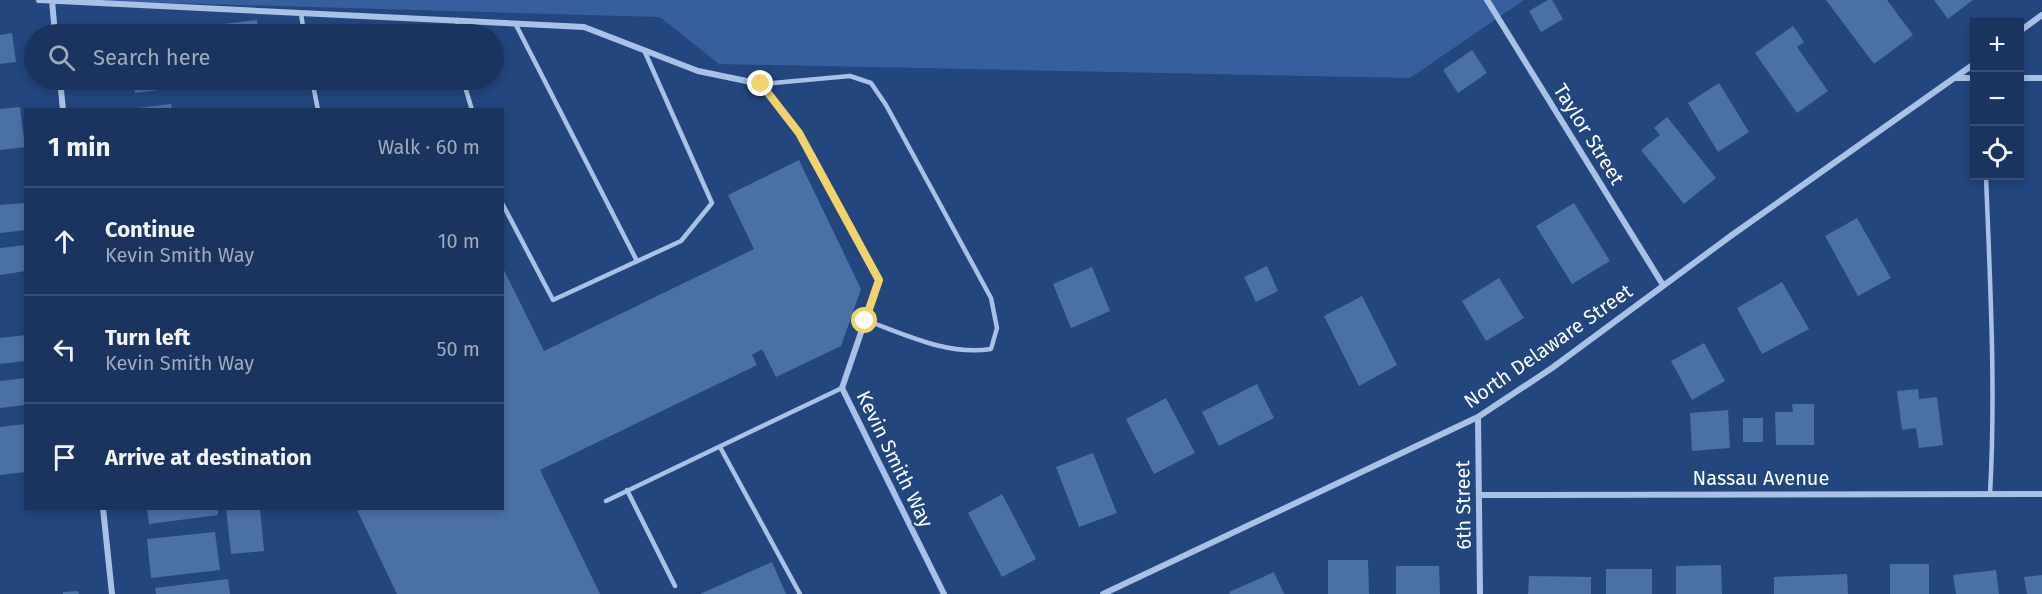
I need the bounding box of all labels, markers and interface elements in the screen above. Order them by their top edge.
map controls [1970,18,2024,180]
button: + [1970,18,2024,72]
search box [24,24,504,90]
icon: search [45,41,78,74]
text: Search here [93,44,211,71]
route end [747,70,773,96]
button: − [1970,72,2024,126]
street label: Taylor Street [1548,79,1630,190]
button: locate [1970,126,2024,180]
text: 1 min [48,132,111,163]
text: Walk · 60 m [378,135,480,159]
text: Continue [105,216,195,243]
icon: ahead [48,225,81,258]
text: 10 m [438,229,480,253]
text: Kevin Smith Way [105,243,254,267]
street label: North Delaware Street [1459,278,1638,413]
route start [851,307,877,333]
text: Turn left [105,324,190,351]
icon: left [48,333,81,366]
text: 50 m [436,337,480,361]
text: Kevin Smith Way [105,351,254,375]
street label: Kevin Smith Way [852,387,939,531]
icon: arrive [48,441,81,474]
text: Arrive at destination [105,444,312,471]
street label: 6th Street [1450,459,1476,550]
street label: Nassau Avenue [1693,466,1829,490]

